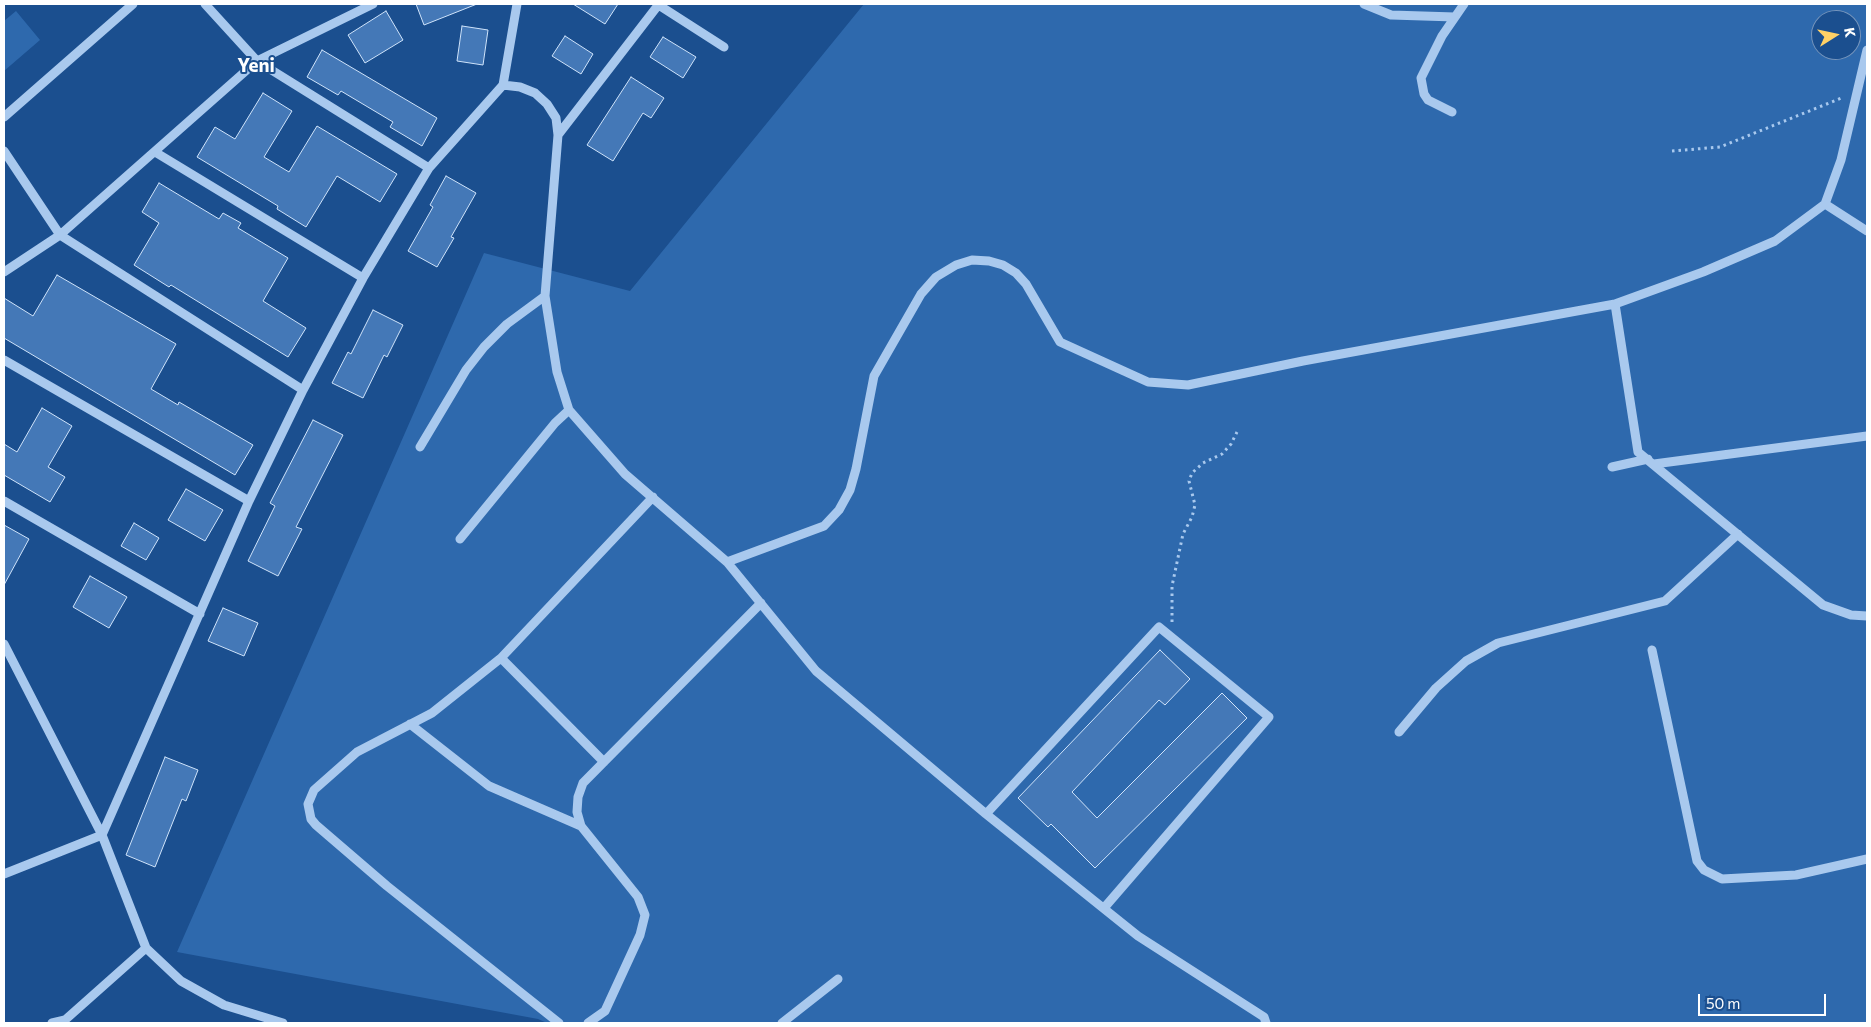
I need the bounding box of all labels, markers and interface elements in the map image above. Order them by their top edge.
north arrow [1811,10,1861,60]
text: K [1841,26,1859,39]
district label: Yeni [237,55,275,77]
scale bar [1701,984,1828,1016]
text: 50 m [1706,994,1740,1012]

